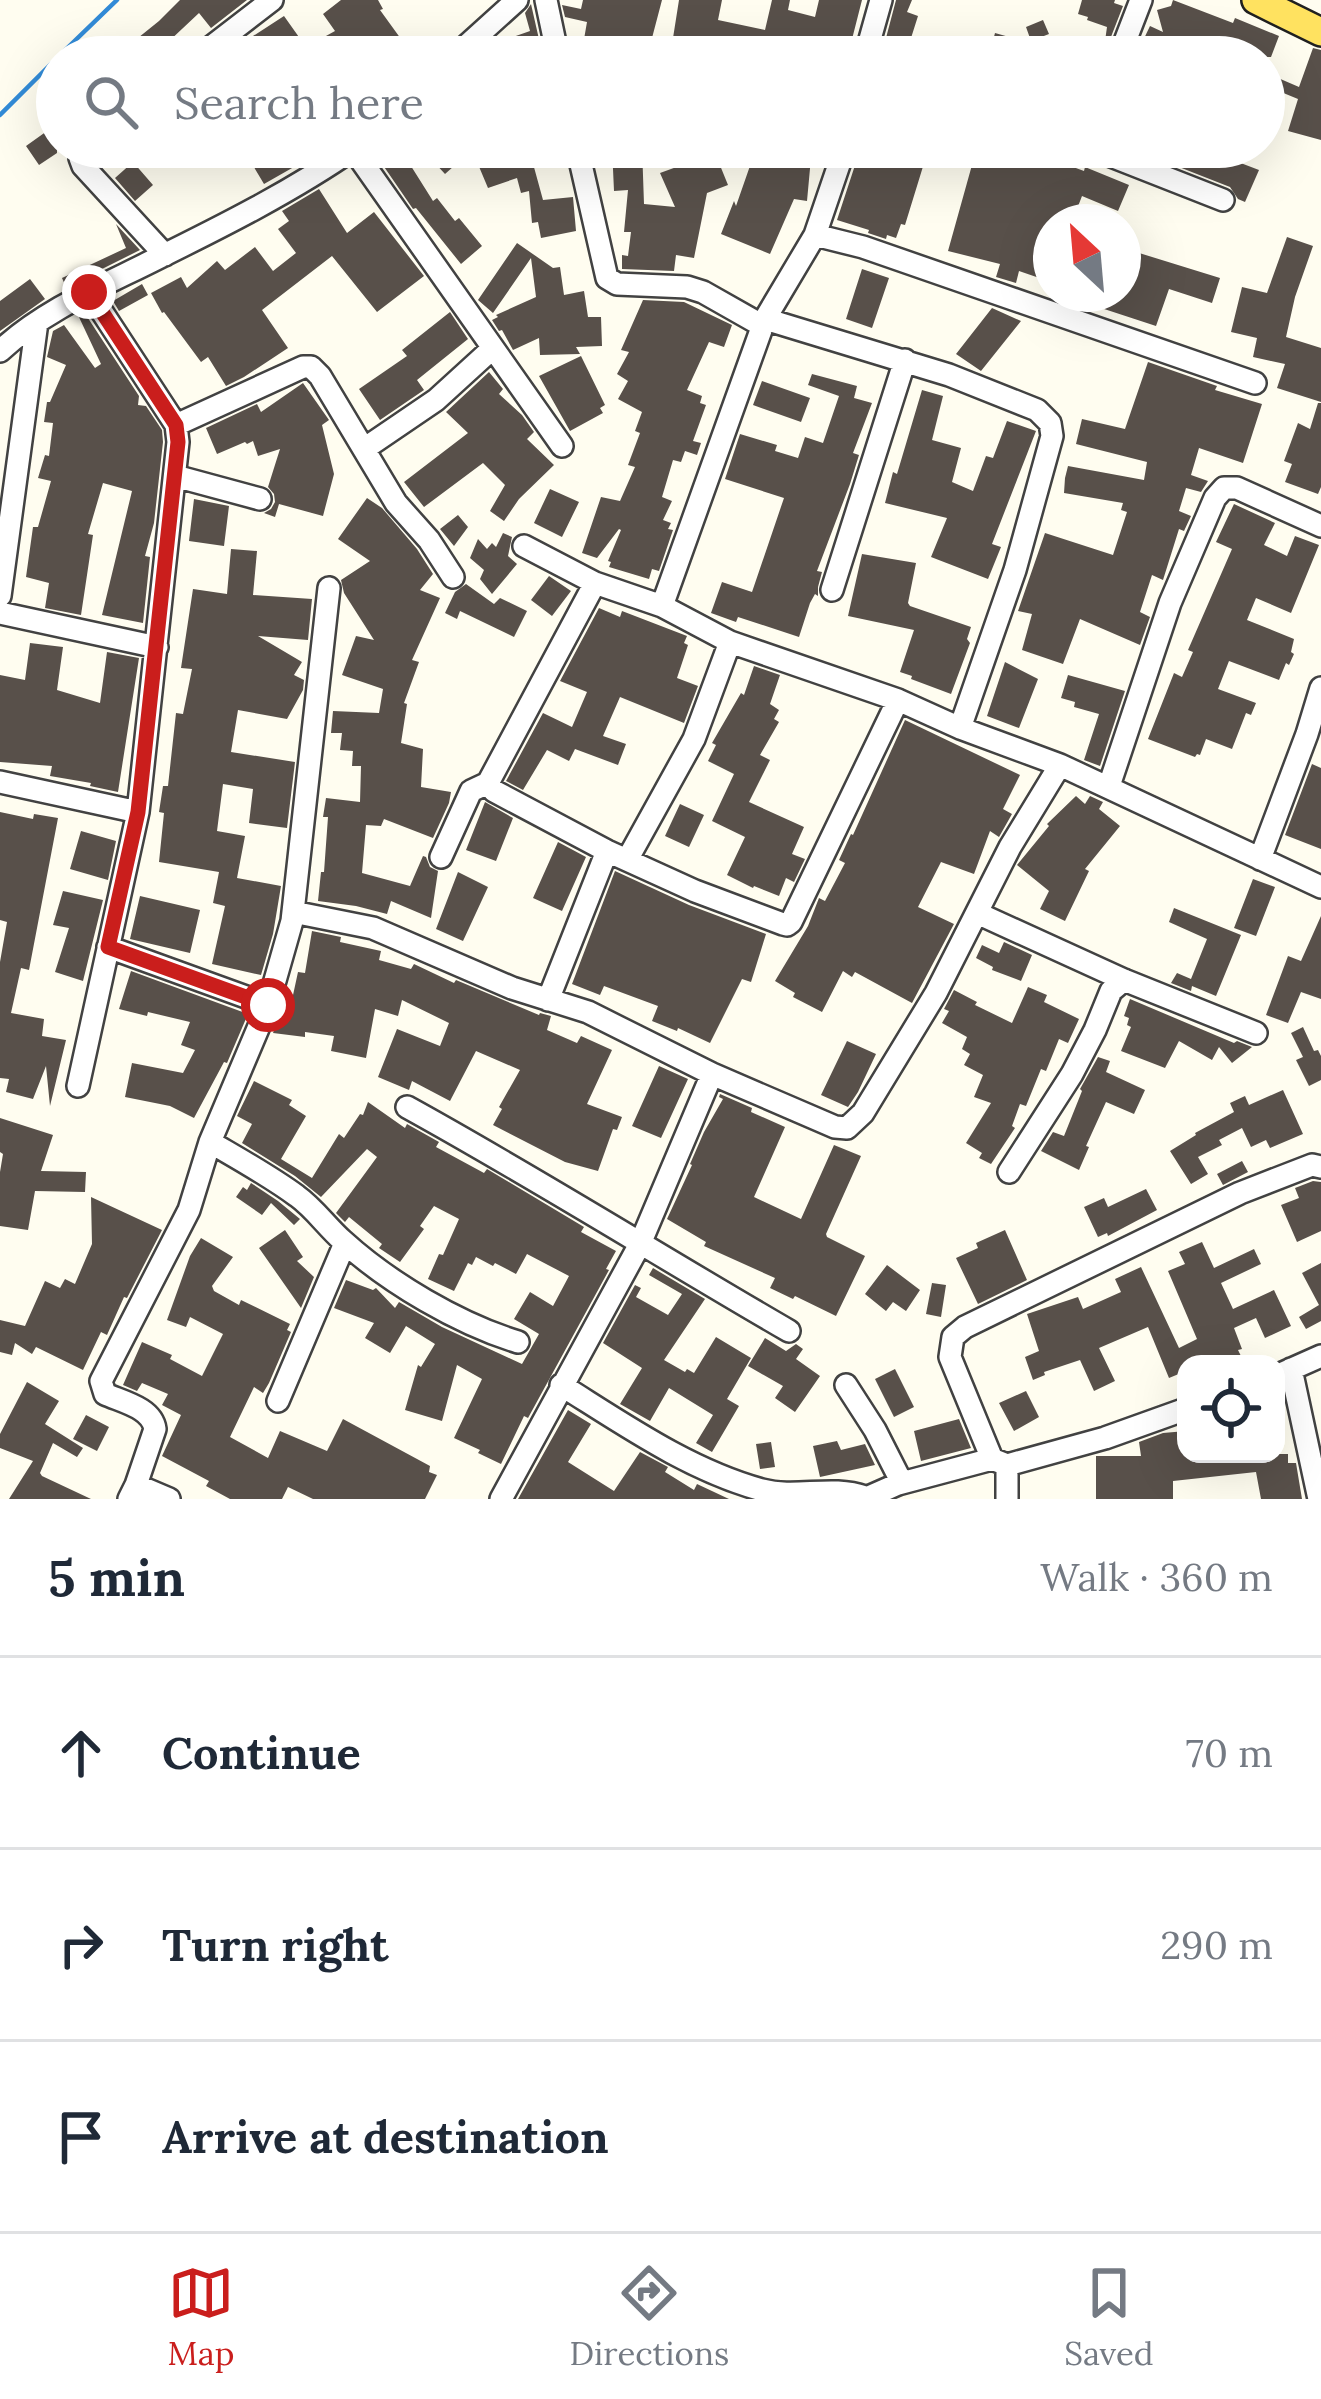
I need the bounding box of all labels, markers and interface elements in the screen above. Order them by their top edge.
search box [36,36,1285,168]
icon: search [78,69,144,135]
text: Search here [174,74,424,131]
north arrow [1033,204,1141,312]
route end [62,265,116,319]
route start [241,978,295,1032]
map controls [1177,1355,1285,1463]
button: locate [1177,1355,1285,1463]
text: 5 min [48,1545,185,1610]
text: Walk · 360 m [1040,1552,1273,1602]
icon: ahead [48,1720,114,1786]
text: Continue [162,1724,361,1781]
text: 70 m [1186,1728,1273,1778]
icon: right [48,1912,114,1978]
text: Turn right [162,1916,389,1973]
text: 290 m [1160,1920,1273,1970]
icon: arrive [48,2104,114,2170]
text: Arrive at destination [162,2108,609,2165]
tab: Map [167,2260,235,2374]
tab: Directions [570,2260,729,2374]
tab: Saved [1064,2260,1153,2374]

